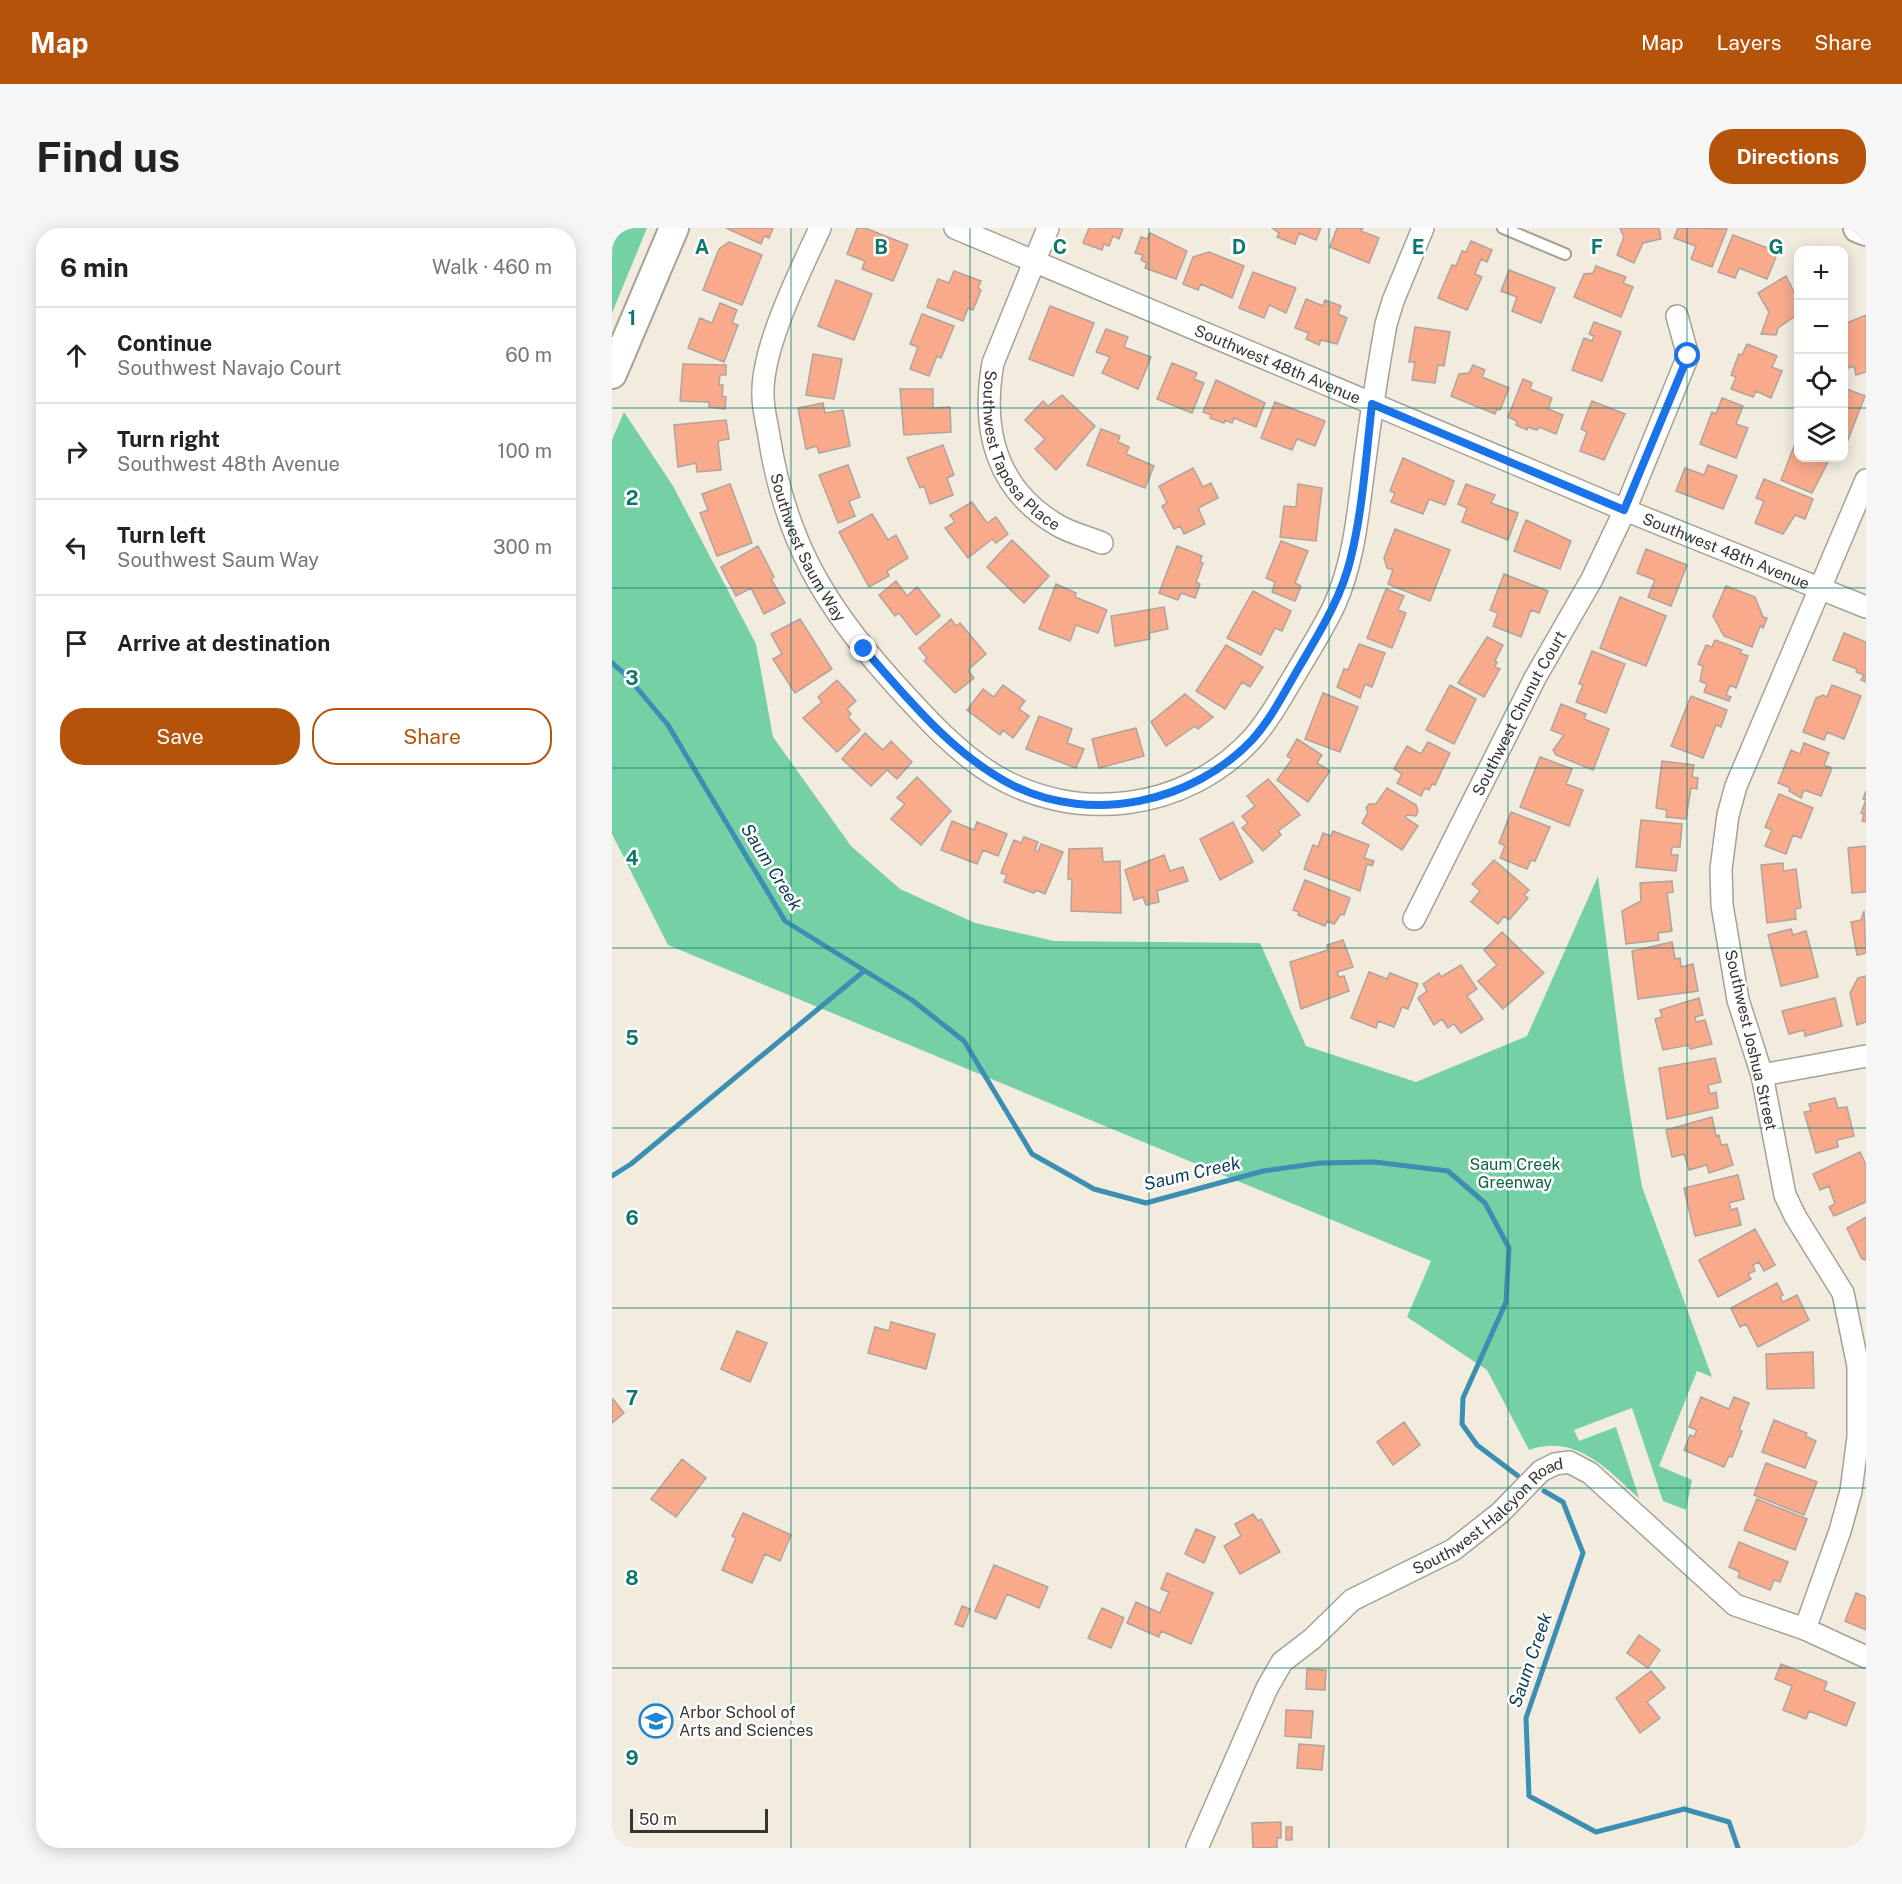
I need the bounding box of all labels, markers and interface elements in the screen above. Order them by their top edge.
text: Map [30,26,89,59]
text: Map [1641,30,1684,55]
text: Layers [1717,30,1781,55]
text: Share [1814,30,1872,55]
button: Directions [1709,129,1866,184]
text: Find us [36,132,180,181]
text: A [695,235,709,259]
text: B [874,235,888,259]
text: C [1053,235,1067,259]
text: D [1232,235,1246,259]
text: E [1412,235,1424,259]
text: F [1591,235,1603,259]
text: G [1768,235,1784,259]
map controls [1794,246,1848,462]
button: + [1794,246,1848,300]
text: 6 min [60,252,129,283]
text: Walk · 460 m [432,255,552,279]
button: − [1794,300,1848,354]
text: 1 [628,306,636,330]
street label: Southwest 48th Avenue [1192,320,1364,407]
text: Continue [117,330,212,356]
icon: ahead [60,339,93,372]
route start [1674,342,1700,368]
text: 60 m [505,343,552,367]
button: locate [1794,354,1848,408]
text: Southwest Navajo Court [117,356,341,380]
street label: Southwest Taposa Place [980,369,1064,534]
button: layers [1794,408,1848,462]
text: Turn right [117,426,220,452]
icon: right [60,435,93,468]
text: 100 m [497,439,552,463]
text: Southwest 48th Avenue [117,452,340,476]
street label: Southwest Saum Way [767,471,850,625]
text: 2 [626,486,638,510]
street label: Southwest 48th Avenue [1640,509,1813,593]
text: Turn left [117,522,206,548]
icon: left [60,531,93,564]
text: 300 m [493,535,552,559]
text: Southwest Saum Way [117,548,319,572]
icon: arrive [60,627,93,660]
street label: Southwest Chunut Court [1468,627,1570,799]
text: Arrive at destination [117,630,330,656]
route end [850,635,876,661]
text: 3 [625,666,639,690]
button: Save [60,708,300,765]
button: Share [312,708,552,765]
water label: Saum Creek [737,820,807,915]
text: 4 [625,846,639,870]
street label: Southwest Joshua Street [1721,948,1781,1132]
text: 5 [625,1026,639,1050]
water label: Saum Creek [1141,1152,1243,1194]
park label: Saum Creek Greenway [1470,1155,1560,1192]
text: 6 [625,1206,639,1230]
text: 7 [626,1386,638,1410]
street label: Southwest Halcyon Road [1409,1453,1564,1578]
text: 8 [625,1566,639,1590]
water label: Saum Creek [1504,1610,1556,1710]
school or university icon: Arbor School of Arts and Sciences [638,1703,674,1739]
place label: Arbor School of Arts and Sciences [679,1703,813,1740]
text: 9 [625,1746,639,1770]
scale bar [630,1806,768,1834]
text: 50 m [639,1810,677,1829]

